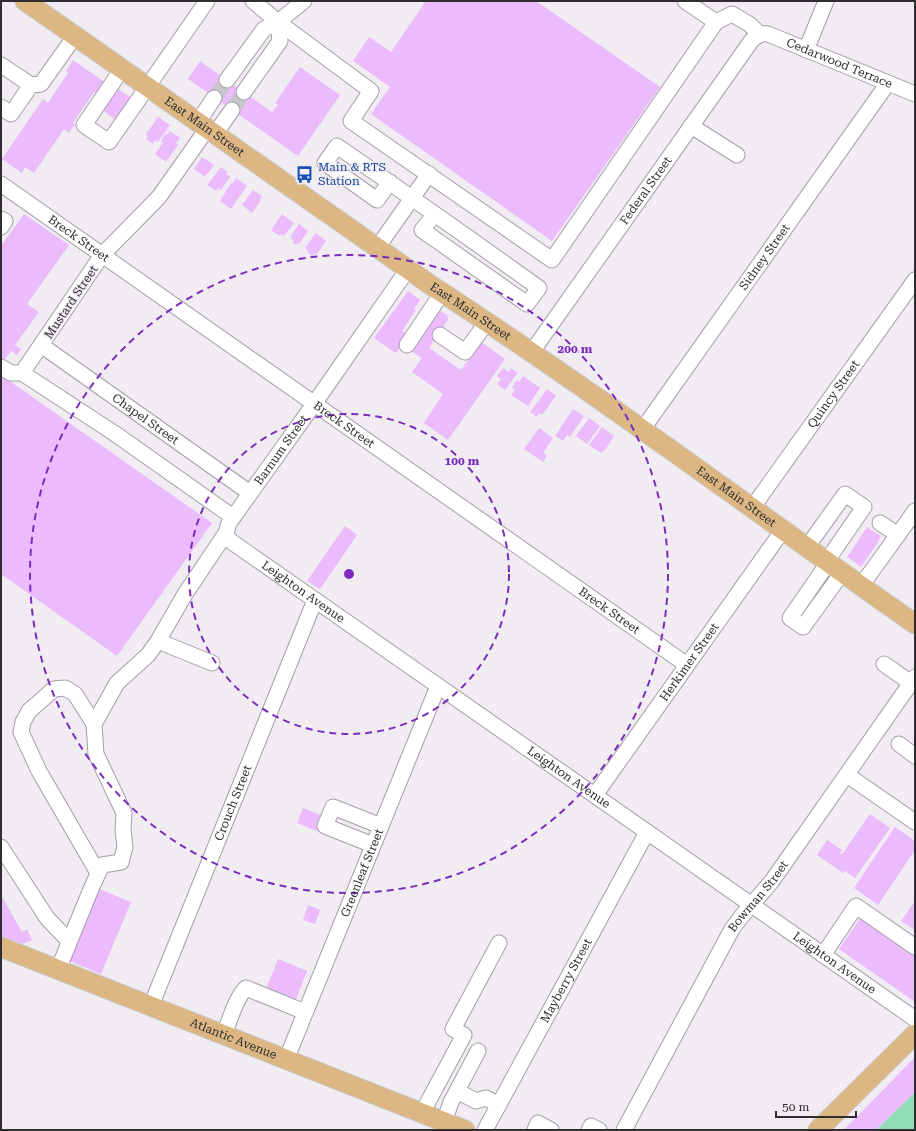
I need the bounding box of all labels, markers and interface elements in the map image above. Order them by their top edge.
street label: Cedarwood Terrace [784,35,895,91]
street label: East Main Street [162,94,248,160]
street label: Federal Street [617,153,675,227]
place label: Main & RTS Station [318,160,386,188]
bus stop icon: Main & RTS Station [295,164,315,184]
street label: Breck Street [46,212,112,265]
street label: Sidney Street [736,221,793,293]
street label: Mustard Street [41,262,101,341]
street label: East Main Street [427,280,514,344]
text: 200 m [558,342,593,356]
street label: Quincy Street [804,357,863,431]
street label: Chapel Street [109,391,182,448]
street label: Breck Street [311,398,378,451]
street label: Barnum Street [251,412,311,488]
text: 100 m [445,454,480,468]
street label: East Main Street [694,463,779,530]
street label: Leighton Avenue [259,558,348,626]
centre of rings [342,567,356,581]
street label: Breck Street [576,584,643,637]
street label: Herkimer Street [657,620,722,704]
street label: Leighton Avenue [525,743,613,811]
street label: Crouch Street [211,763,255,843]
street label: Greenleaf Street [338,826,386,919]
street label: Bowman Street [725,858,791,935]
street label: Leighton Avenue [790,929,879,997]
street label: Mayberry Street [538,936,595,1025]
street label: Atlantic Avenue [188,1015,279,1062]
scale bar [776,1093,856,1119]
text: 50 m [782,1100,809,1114]

